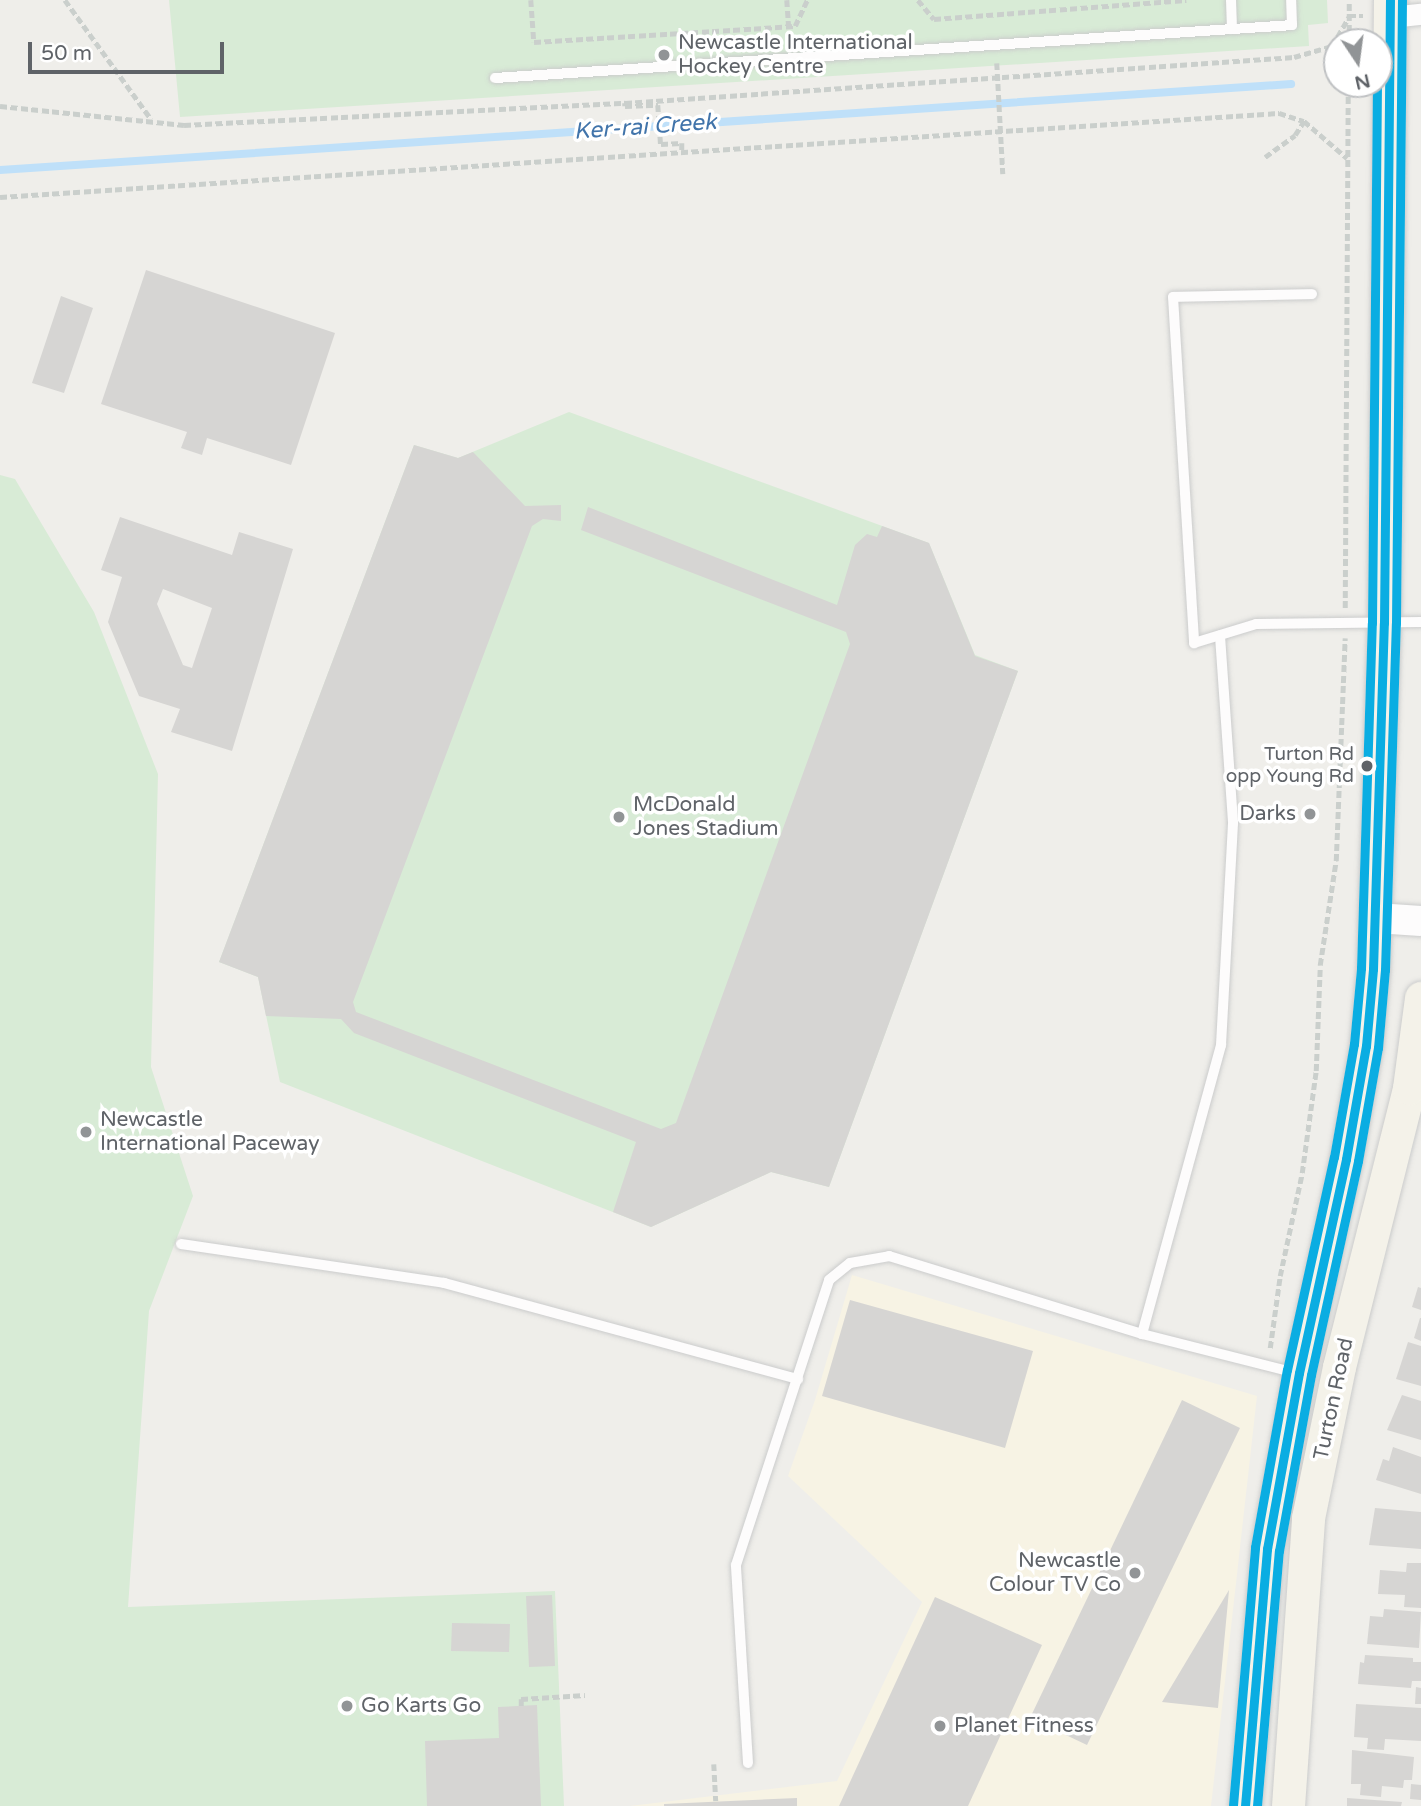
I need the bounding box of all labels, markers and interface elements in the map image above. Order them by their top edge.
scale bar [32,28,228,72]
north arrow [1323,28,1393,98]
place label: Newcastle International Hockey Centre [678,30,913,80]
text: 50 m [41,41,92,66]
marker: Newcastle International Hockey Centre [656,47,672,63]
text: N [1352,69,1372,94]
water label: Ker-rai Creek [573,108,717,146]
place label: Turton Rd opp Young Rd [1226,744,1354,788]
marker: Turton Rd opp Young Rd [1360,759,1374,773]
place label: McDonald Jones Stadium [633,792,779,842]
place label: Darks [1239,801,1296,827]
marker: Darks [1302,806,1318,822]
marker: McDonald Jones Stadium [611,809,627,825]
place label: Newcastle International Paceway [100,1107,319,1157]
marker: Newcastle International Paceway [78,1124,94,1140]
street label: Turton Road [1309,1336,1359,1462]
place label: Newcastle Colour TV Co [989,1548,1121,1598]
marker: Newcastle Colour TV Co [1127,1565,1143,1581]
place label: Go Karts Go [361,1693,481,1719]
marker: Go Karts Go [339,1698,355,1714]
place label: Planet Fitness [954,1713,1094,1739]
marker: Planet Fitness [932,1718,948,1734]

